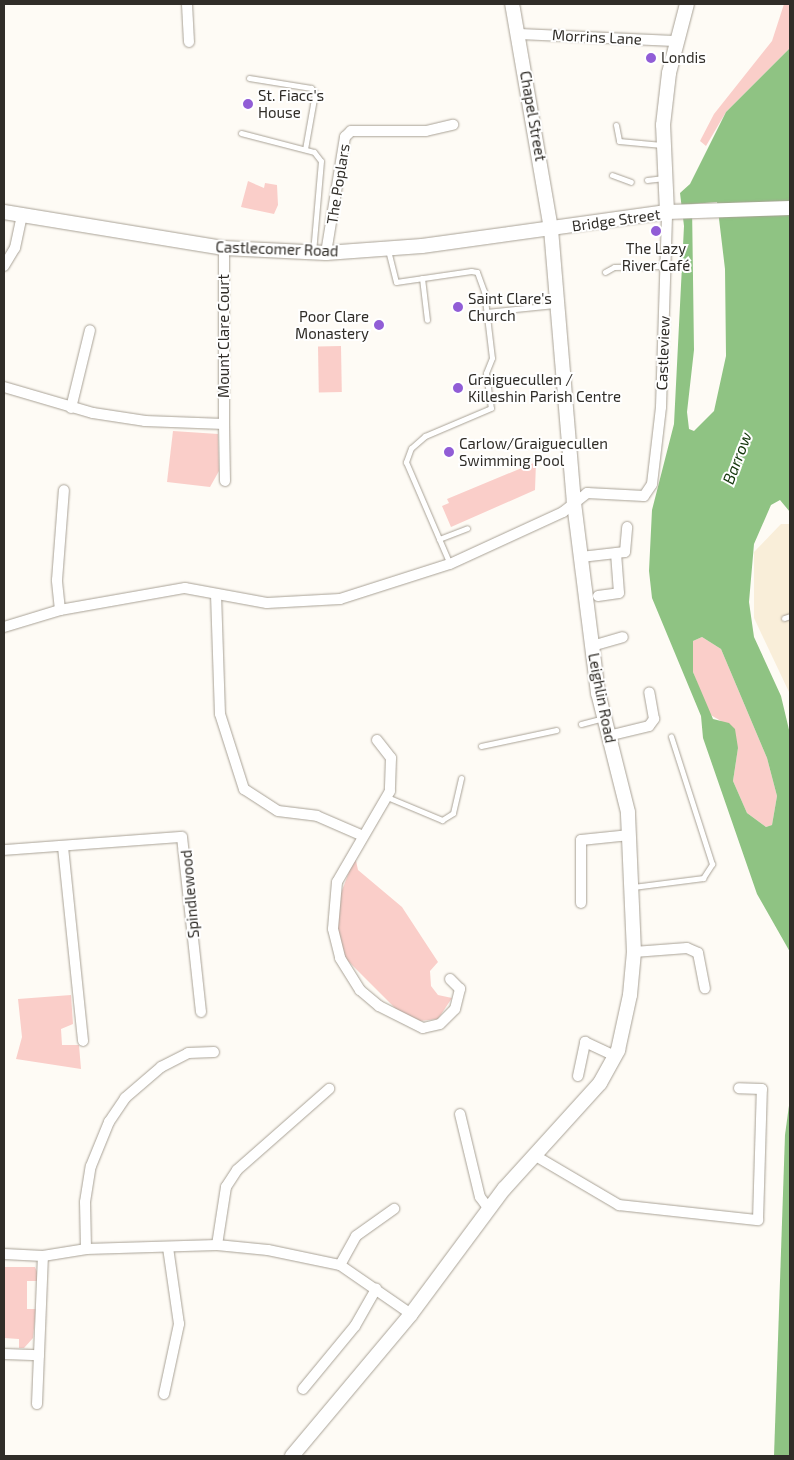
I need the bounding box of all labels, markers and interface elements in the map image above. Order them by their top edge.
street label: Morrins Lane [552,26,642,48]
place label: Londis [661,49,706,67]
marker: Londis [645,52,657,64]
street label: Chapel Street [516,69,550,163]
place label: St. Fiacc's House [258,86,324,121]
marker: St. Fiacc's House [242,98,254,110]
street label: The Poplars [323,143,353,225]
street label: Bridge Street [571,205,661,235]
marker: The Lazy River Café [650,225,662,237]
street label: Castlecomer Road [215,238,339,260]
place label: The Lazy River Café [622,239,690,274]
street label: Mount Clare Court [215,274,233,398]
place label: Saint Clare's Church [468,289,552,324]
marker: Saint Clare's Church [452,301,464,313]
place label: Poor Clare Monastery [295,307,369,342]
street label: Castleview [653,315,673,391]
marker: Poor Clare Monastery [373,319,385,331]
place label: Graiguecullen / Killeshin Parish Centre [468,370,621,405]
marker: Graiguecullen / Killeshin Parish Centre [452,382,464,394]
water label: Barrow [718,429,756,487]
place label: Carlow/Graiguecullen Swimming Pool [459,434,608,469]
marker: Carlow/Graiguecullen Swimming Pool [443,446,455,458]
street label: Leighlin Road [584,651,620,745]
street label: Spindlewood [177,849,203,939]

